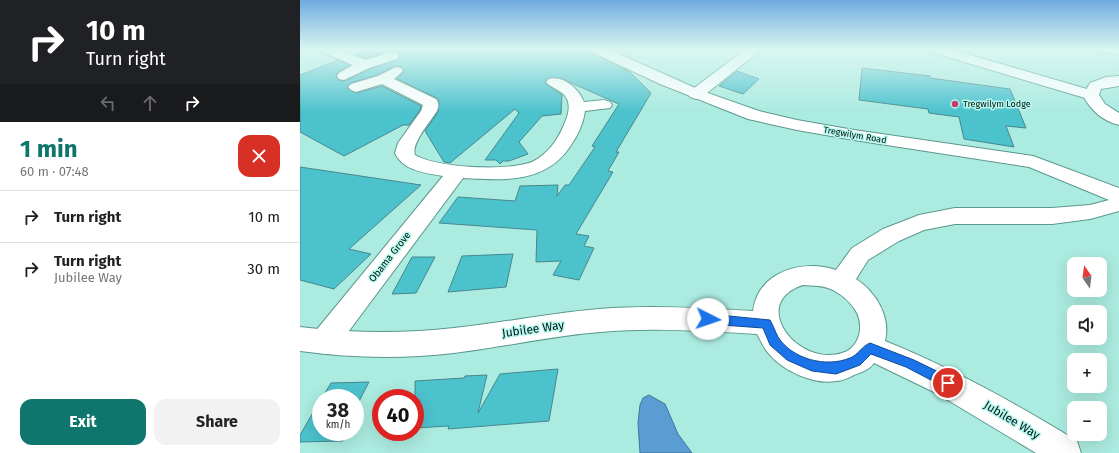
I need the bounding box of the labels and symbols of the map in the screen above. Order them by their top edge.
marker: Tregwilym Lodge [950,99,960,109]
place label: Tregwilym Lodge [963,99,1031,109]
street label: Tregwilym Road [823,125,887,145]
street label: Obama Grove [367,229,413,285]
north arrow [1067,257,1107,297]
position arrow [687,298,729,340]
street label: Jubilee Way [501,318,565,340]
pin [931,366,965,400]
speed limit sign: 40 [372,389,424,441]
street label: Jubilee Way [982,398,1043,442]

